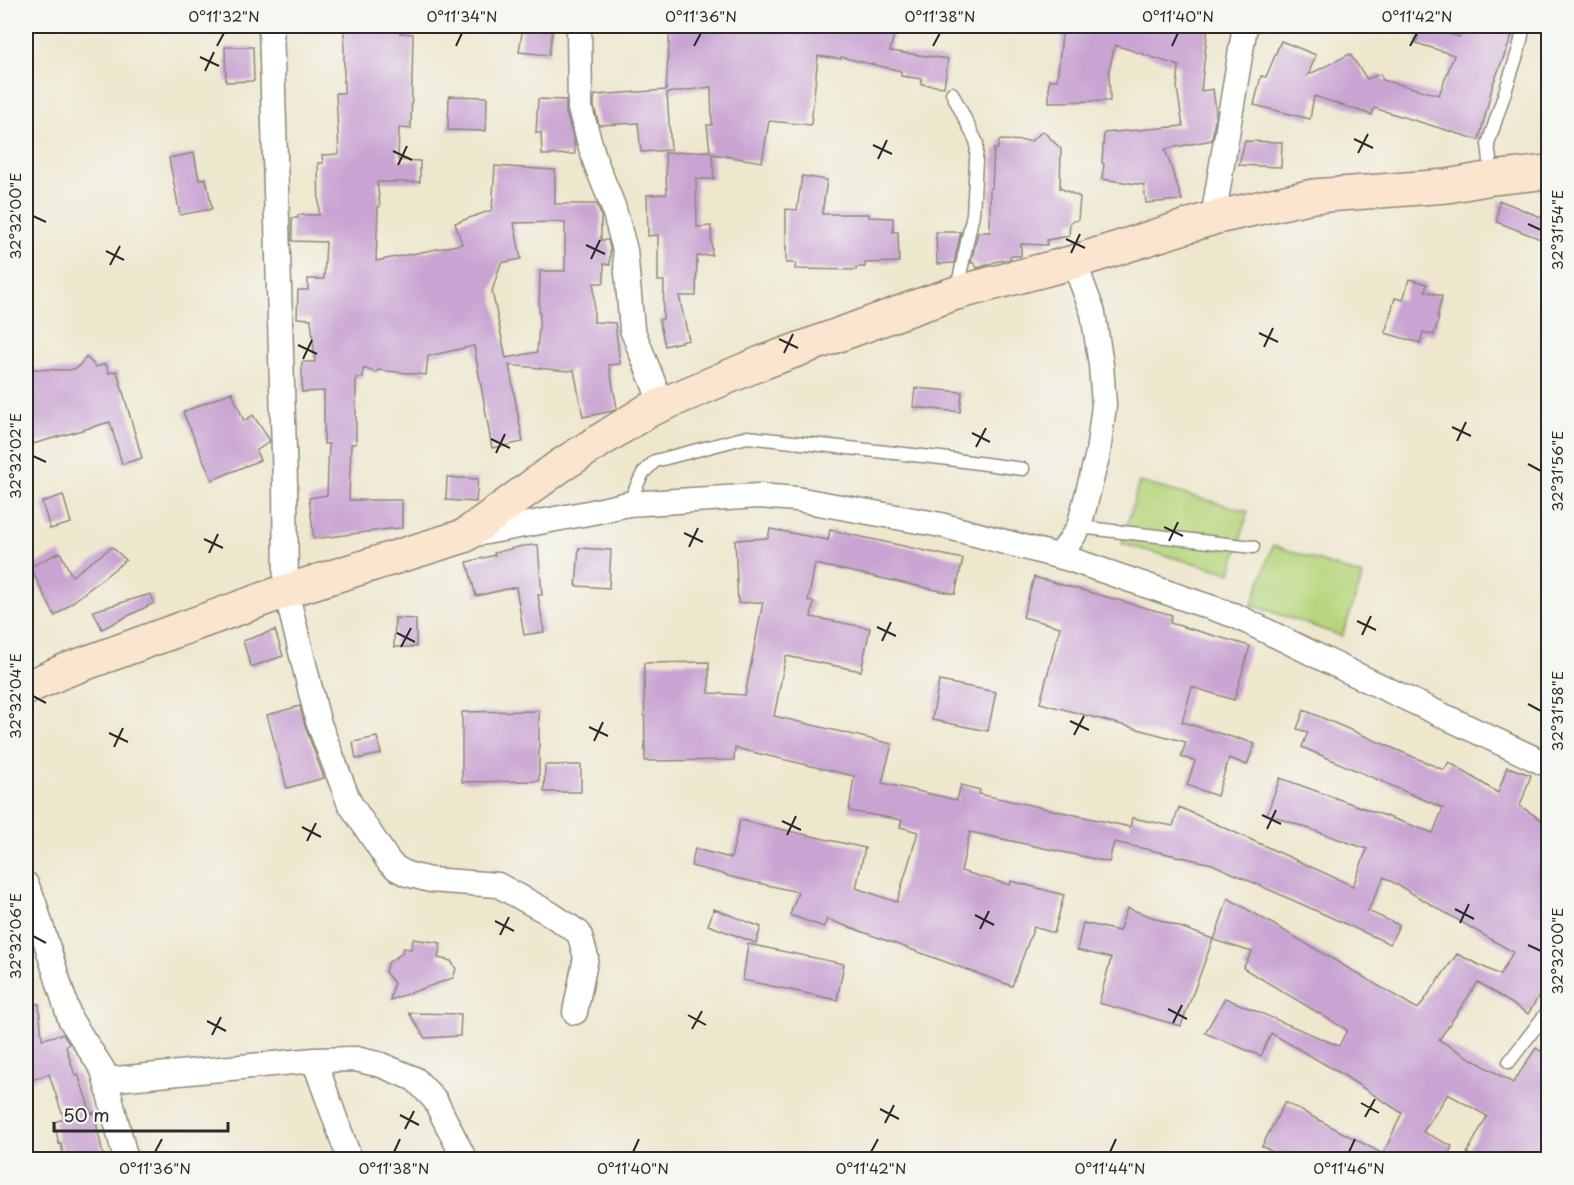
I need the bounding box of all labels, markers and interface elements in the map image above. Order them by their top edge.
text: 0°11'32"N [188,4,260,27]
text: 0°11'34"N [426,4,498,27]
text: 0°11'36"N [665,4,737,27]
text: 0°11'38"N [905,4,975,27]
text: 0°11'40"N [1142,4,1214,27]
text: 0°11'42"N [1382,4,1452,27]
text: 32°32'00"E [3,172,26,260]
text: 32°31'54"E [1545,190,1568,270]
text: 32°32'02"E [3,413,26,499]
text: 32°31'56"E [1545,430,1568,512]
text: 32°32'04"E [3,653,26,739]
text: 32°31'58"E [1545,671,1568,751]
text: 32°32'06"E [3,893,26,979]
text: 32°32'00"E [1545,907,1568,995]
scale bar [54,1095,228,1133]
text: 50 m [63,1101,110,1128]
text: 0°11'36"N [119,1156,191,1179]
text: 0°11'38"N [359,1156,429,1179]
text: 0°11'40"N [597,1156,669,1179]
text: 0°11'42"N [836,1156,906,1179]
text: 0°11'44"N [1075,1156,1145,1179]
text: 0°11'46"N [1313,1156,1385,1179]

